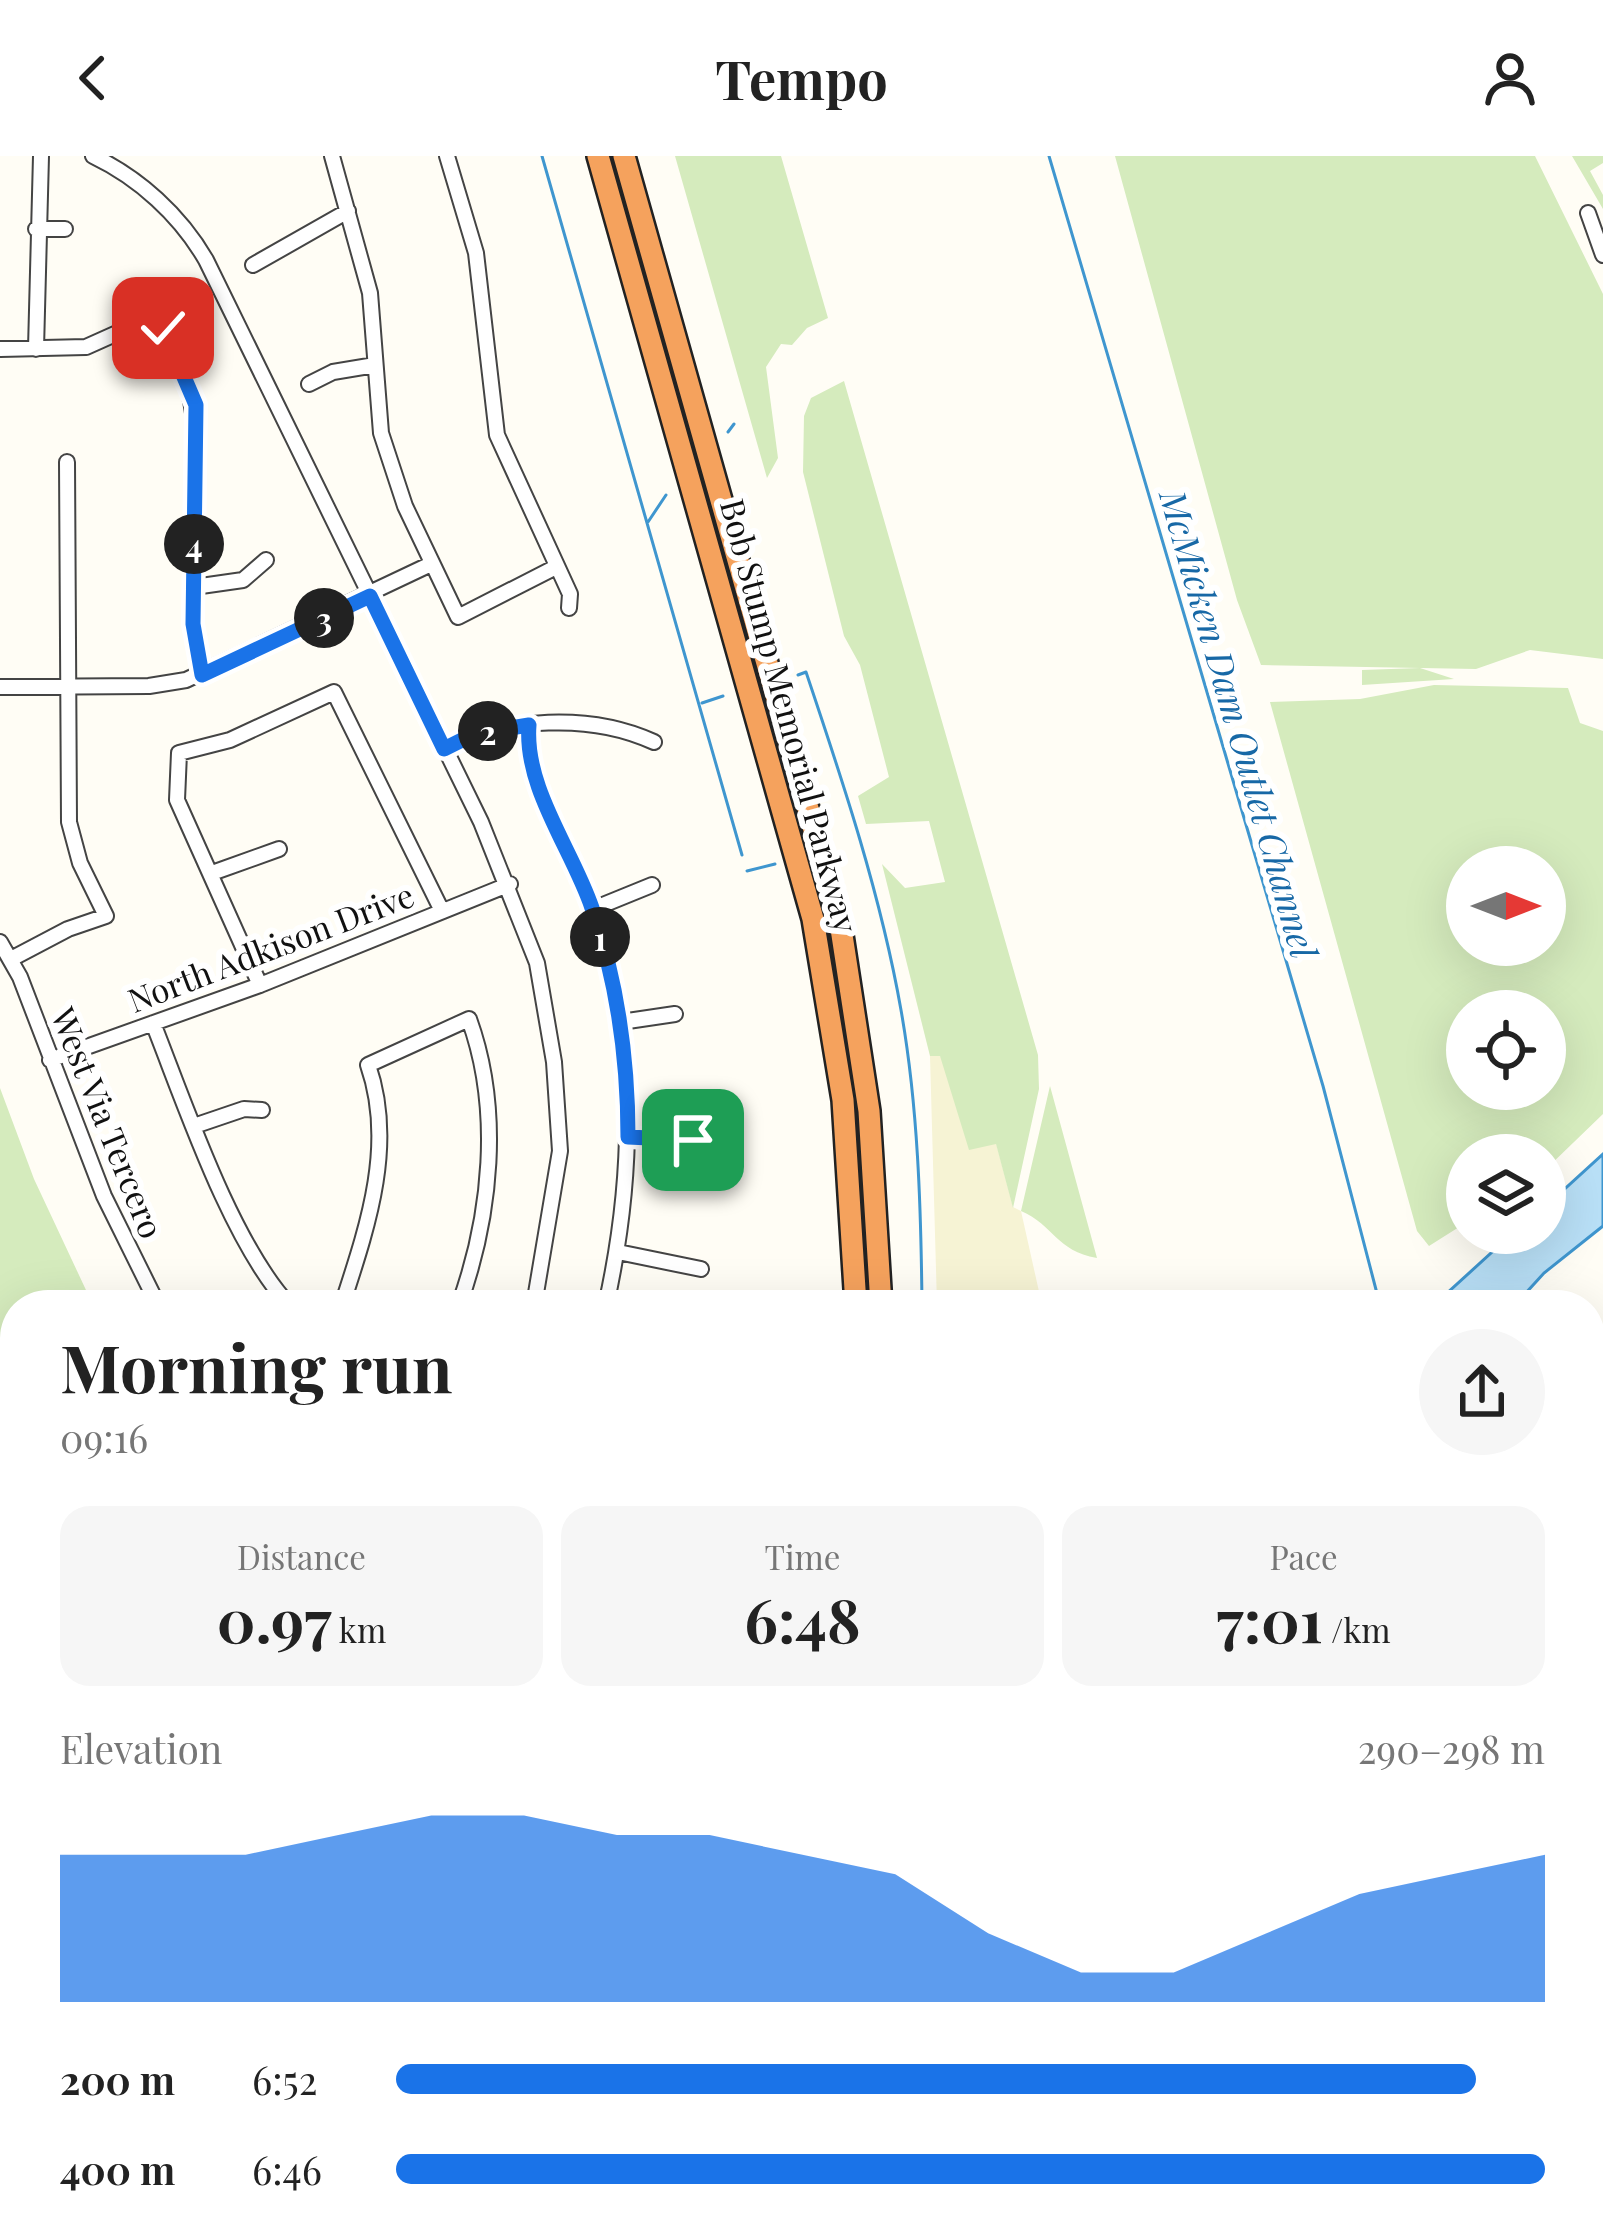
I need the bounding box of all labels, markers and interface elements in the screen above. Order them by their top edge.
text: Tempo [715,42,888,114]
icon: back [60,45,126,111]
icon: person [1477,45,1543,111]
pin [112,277,214,379]
icon: check [130,295,196,361]
water label: McMicken Dam Outlet Channel [1149,482,1330,965]
street label: Bob Stump Memorial Parkway [712,494,870,938]
pin: 4 [164,514,224,574]
text: 4 [185,522,203,566]
pin: 3 [294,588,354,648]
text: 3 [316,596,332,640]
pin: 2 [458,701,518,761]
text: 2 [479,709,497,753]
north arrow [1446,846,1566,966]
map controls [1446,846,1566,1254]
street label: North Adkison Drive [121,871,420,1021]
pin: 1 [570,907,630,967]
text: 1 [594,915,606,959]
button: locate [1446,990,1566,1110]
street label: West Via Tercero [42,1000,175,1244]
pin [642,1089,744,1191]
icon: arrive [660,1107,726,1173]
button: layers [1446,1134,1566,1254]
text: Morning run [60,1322,453,1410]
button: share [1419,1329,1545,1455]
text: 09:16 [60,1411,148,1463]
text: Distance [237,1534,366,1578]
text: Time [764,1534,841,1578]
text: Pace [1269,1534,1338,1578]
text: 0.97 [217,1578,332,1658]
text: 6:48 [744,1578,861,1658]
text: 7:01 [1216,1578,1323,1658]
text: km [332,1607,386,1651]
text: /km [1323,1607,1391,1651]
text: Elevation [60,1722,222,1774]
text: 290–298 m [1358,1722,1545,1774]
text: 200 m [60,2053,175,2105]
text: 6:52 [252,2053,317,2105]
text: 400 m [60,2143,175,2195]
text: 6:46 [252,2143,322,2195]

